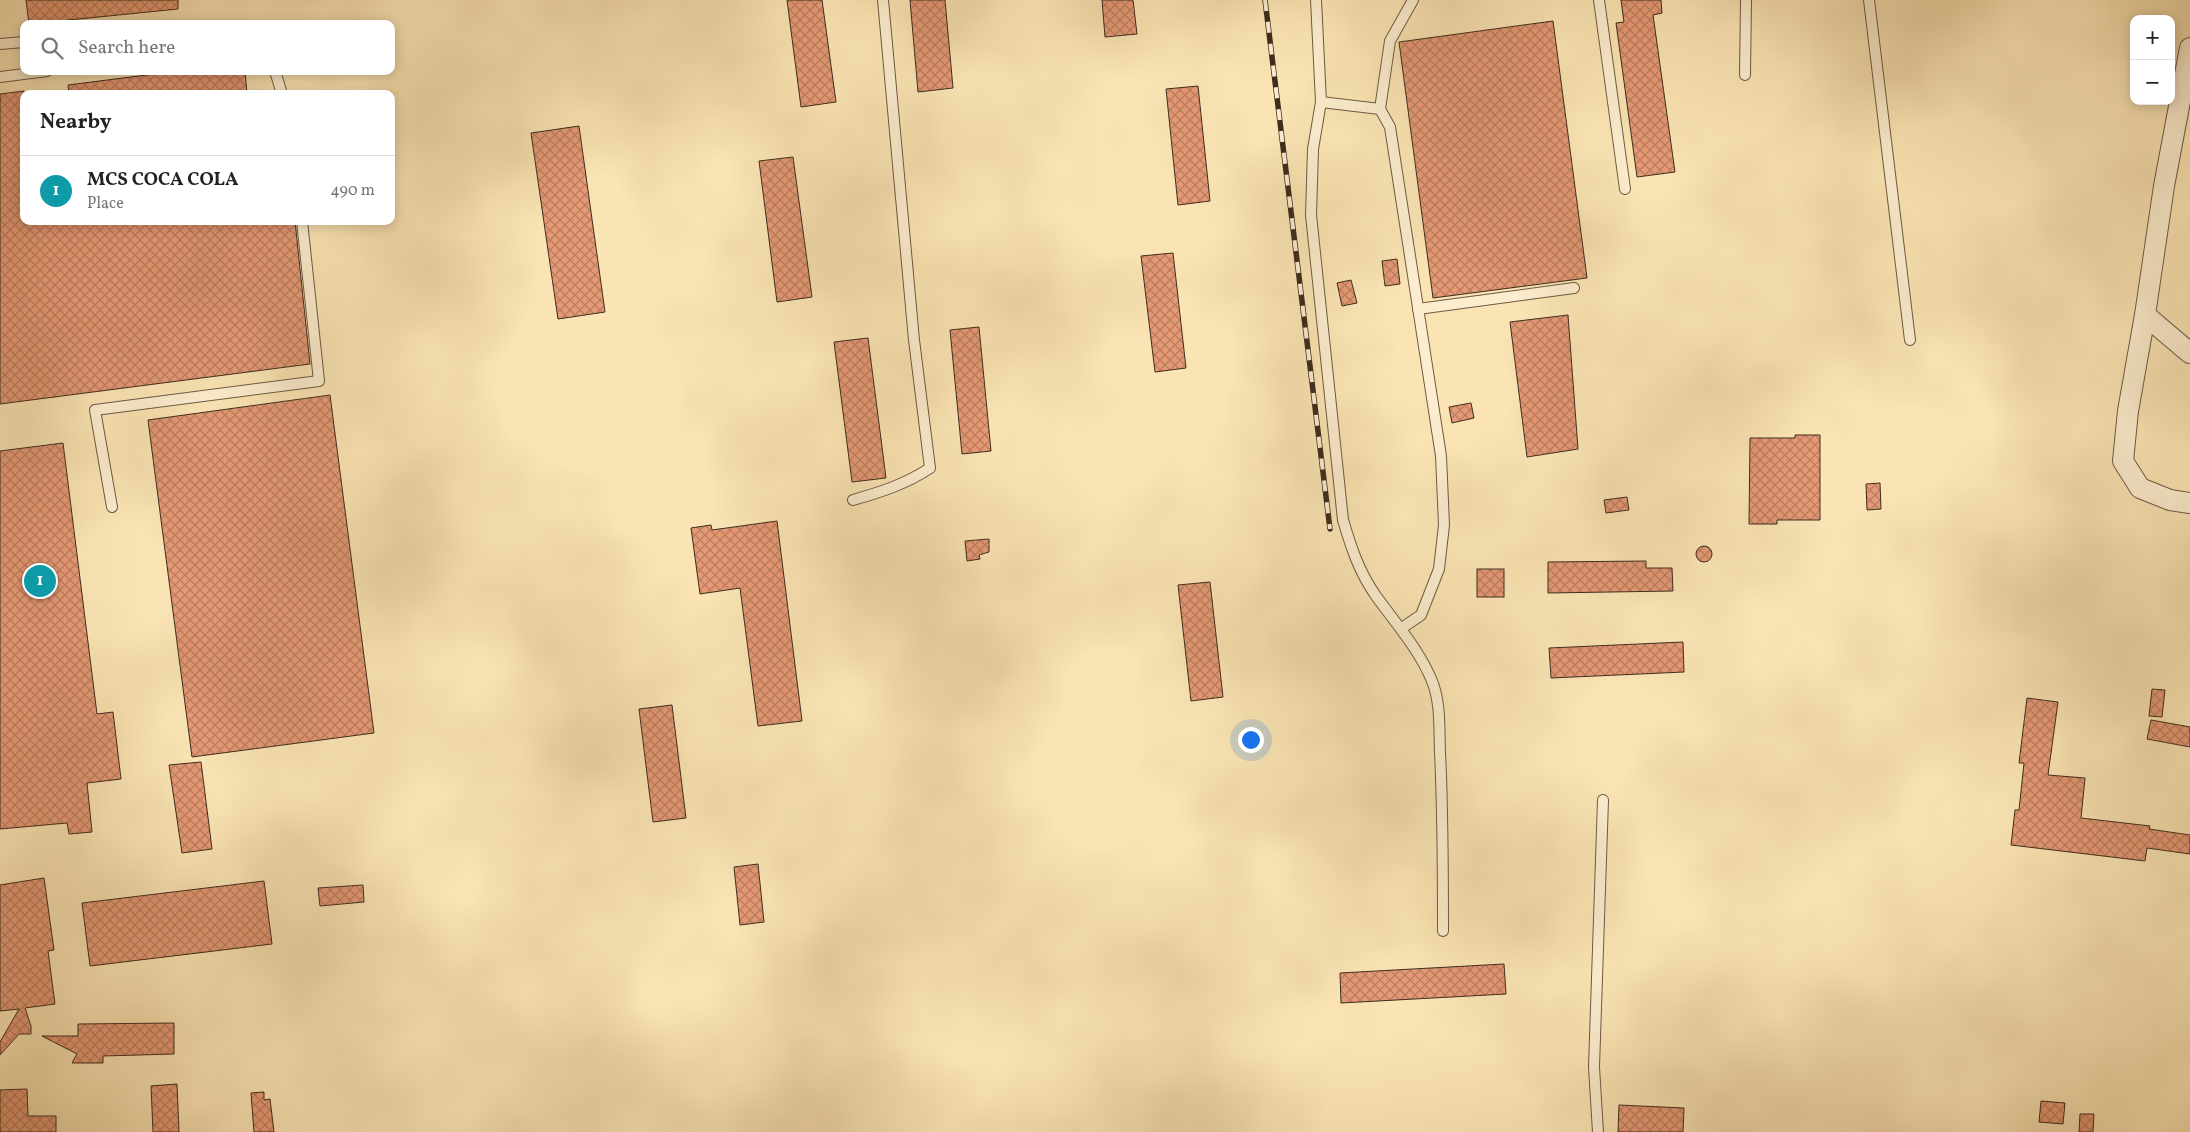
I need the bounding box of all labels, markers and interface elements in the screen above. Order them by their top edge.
map controls [2130,15,2175,105]
button: + [2130,15,2175,60]
search box [20,20,395,75]
icon: search [38,34,66,62]
text: Search here [78,35,175,61]
button: − [2130,60,2175,105]
text: Nearby [40,108,111,137]
text: MCS COCA COLA [87,167,239,193]
text: 1 [53,180,59,202]
text: 490 m [330,180,375,202]
text: Place [87,193,124,215]
pin: 1 [24,562,56,600]
your location [1238,727,1264,753]

